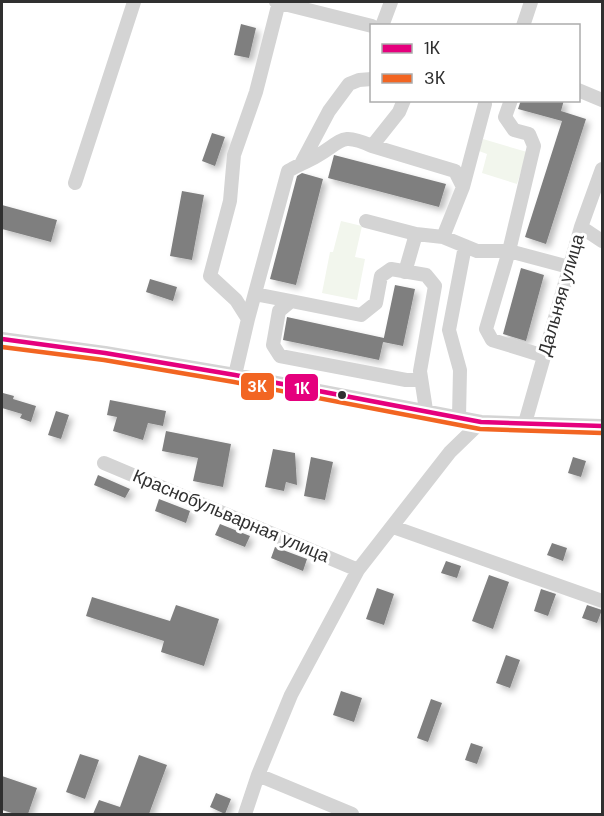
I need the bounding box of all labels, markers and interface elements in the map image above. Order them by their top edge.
legend [370,24,580,102]
text: 1К [424,36,441,60]
text: 3К [424,66,446,90]
street label: Дальняя улица [532,230,590,359]
line badge: 3К [240,372,275,401]
line badge: 1К [284,373,319,402]
text: 3К [247,376,267,397]
text: 1К [294,378,310,399]
unlabelled marker [336,389,348,401]
street label: Краснобульварная улица [129,464,334,569]

